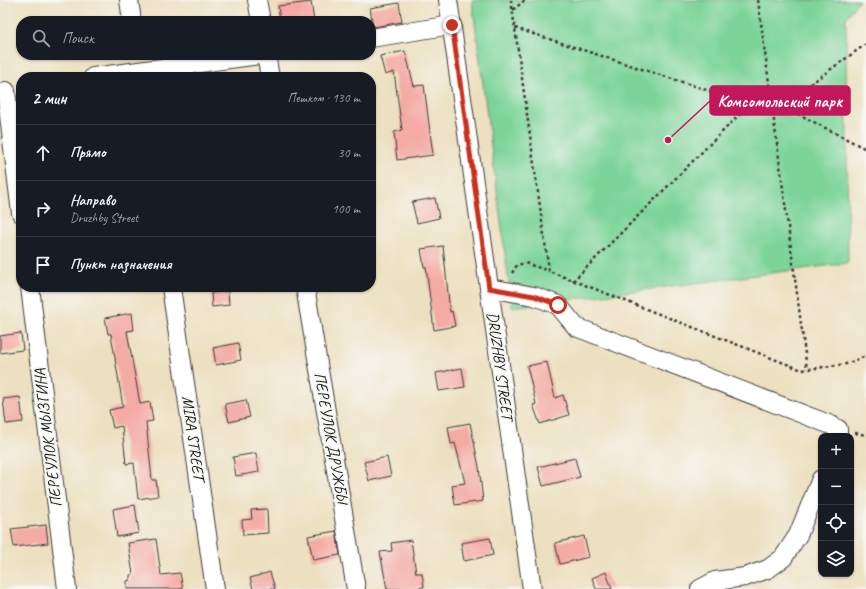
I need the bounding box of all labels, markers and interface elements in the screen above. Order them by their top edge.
search box [16,16,376,60]
route end [443,16,461,34]
icon: search [30,27,52,49]
text: Поиск [62,29,94,48]
callout: Комсомольский парк [710,86,850,115]
text: 2 мин [32,88,67,109]
text: Пешком · 130 m [287,90,360,106]
text: Комсомольский парк [718,91,843,112]
icon: ahead [32,142,54,164]
text: Прямо [70,143,106,162]
text: 30 m [338,145,360,161]
text: Направо [70,191,116,210]
icon: right [32,198,54,220]
text: 100 m [332,201,360,217]
text: Druzhby Street [70,210,138,226]
icon: arrive [32,254,54,276]
text: Пункт назначения [70,255,172,274]
route start [549,296,567,314]
street label: DRUZHBY STREET [483,311,518,425]
street label: ПЕРЕУЛОК МЫЗГИНА [29,367,66,508]
street label: ПЕРЕУЛОК ДРУЖБЫ [310,371,353,509]
street label: MIRA STREET [177,395,209,486]
map controls [818,433,854,577]
button: + [818,433,854,469]
button: − [818,469,854,505]
button: locate [818,505,854,541]
button: layers [818,541,854,577]

